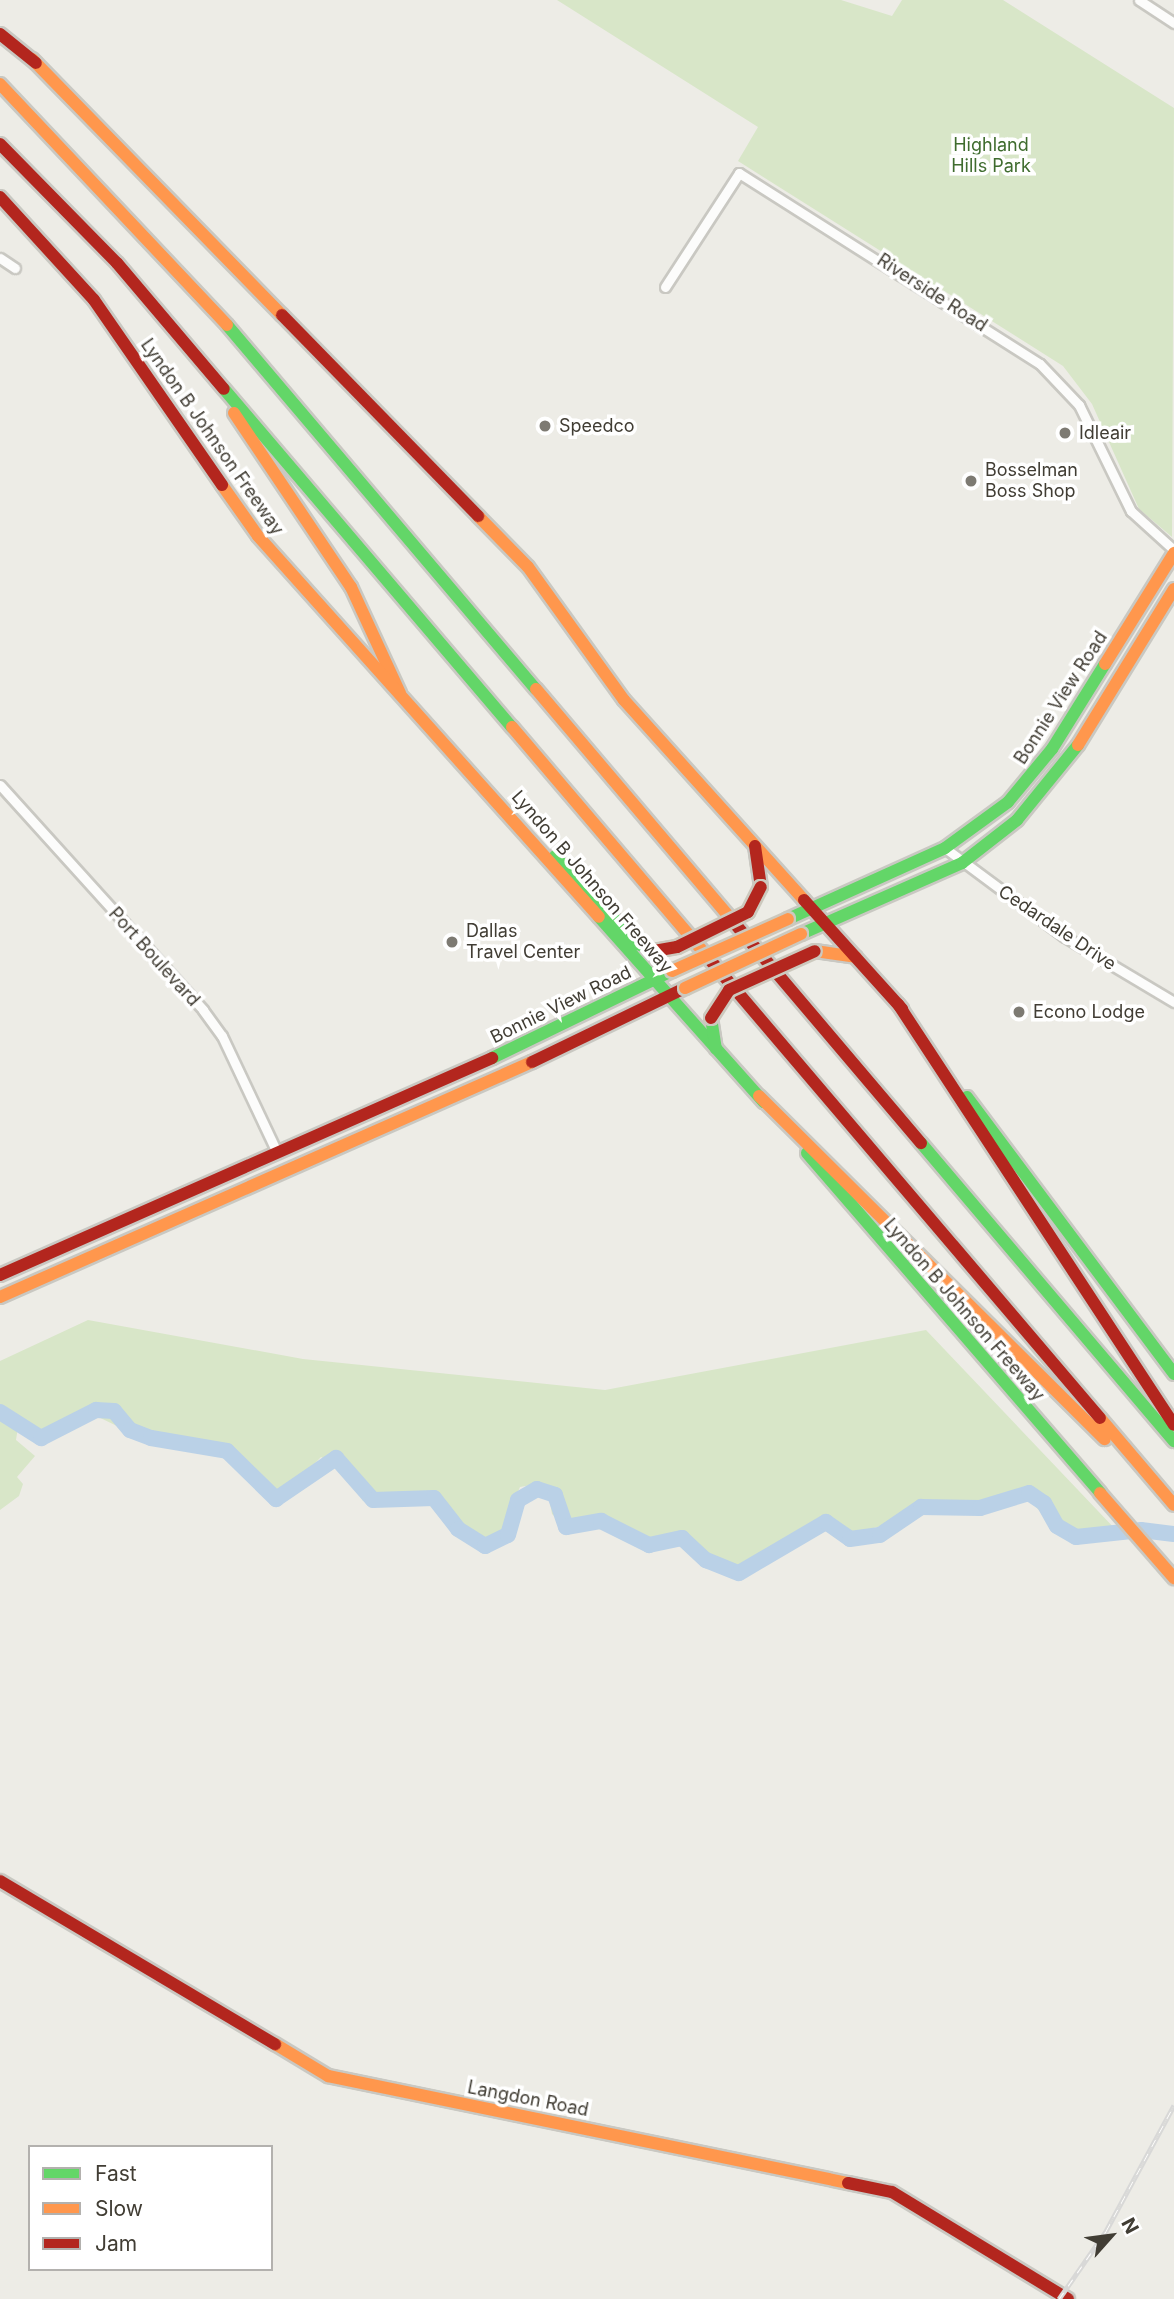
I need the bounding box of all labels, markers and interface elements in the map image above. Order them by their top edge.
park label: Highland Hills Park [951,135,1031,178]
street label: Riverside Road [873,249,991,337]
street label: Lyndon B Johnson Freeway [136,335,288,539]
place label: Speedco [559,415,635,437]
marker: Speedco [537,418,553,434]
place label: Idleair [1079,422,1131,444]
marker: Idleair [1057,425,1073,441]
place label: Bosselman Boss Shop [985,460,1078,503]
marker: Bosselman Boss Shop [963,473,979,489]
street label: Bonnie View Road [1010,628,1112,768]
street label: Lyndon B Johnson Freeway [507,786,677,978]
street label: Cedardale Drive [994,881,1120,975]
street label: Port Boulevard [104,903,204,1011]
place label: Dallas Travel Center [466,921,580,964]
marker: Dallas Travel Center [444,934,460,950]
street label: Bonnie View Road [487,962,635,1048]
place label: Econo Lodge [1033,1001,1145,1023]
marker: Econo Lodge [1011,1004,1027,1020]
street label: Lyndon B Johnson Freeway [879,1214,1049,1406]
street label: Langdon Road [466,2077,590,2121]
legend [28,2145,273,2271]
text: Fast [95,2161,137,2186]
text: Slow [95,2196,143,2221]
north arrow [1076,2201,1146,2271]
text: N [1116,2214,1144,2238]
text: Jam [95,2231,137,2256]

